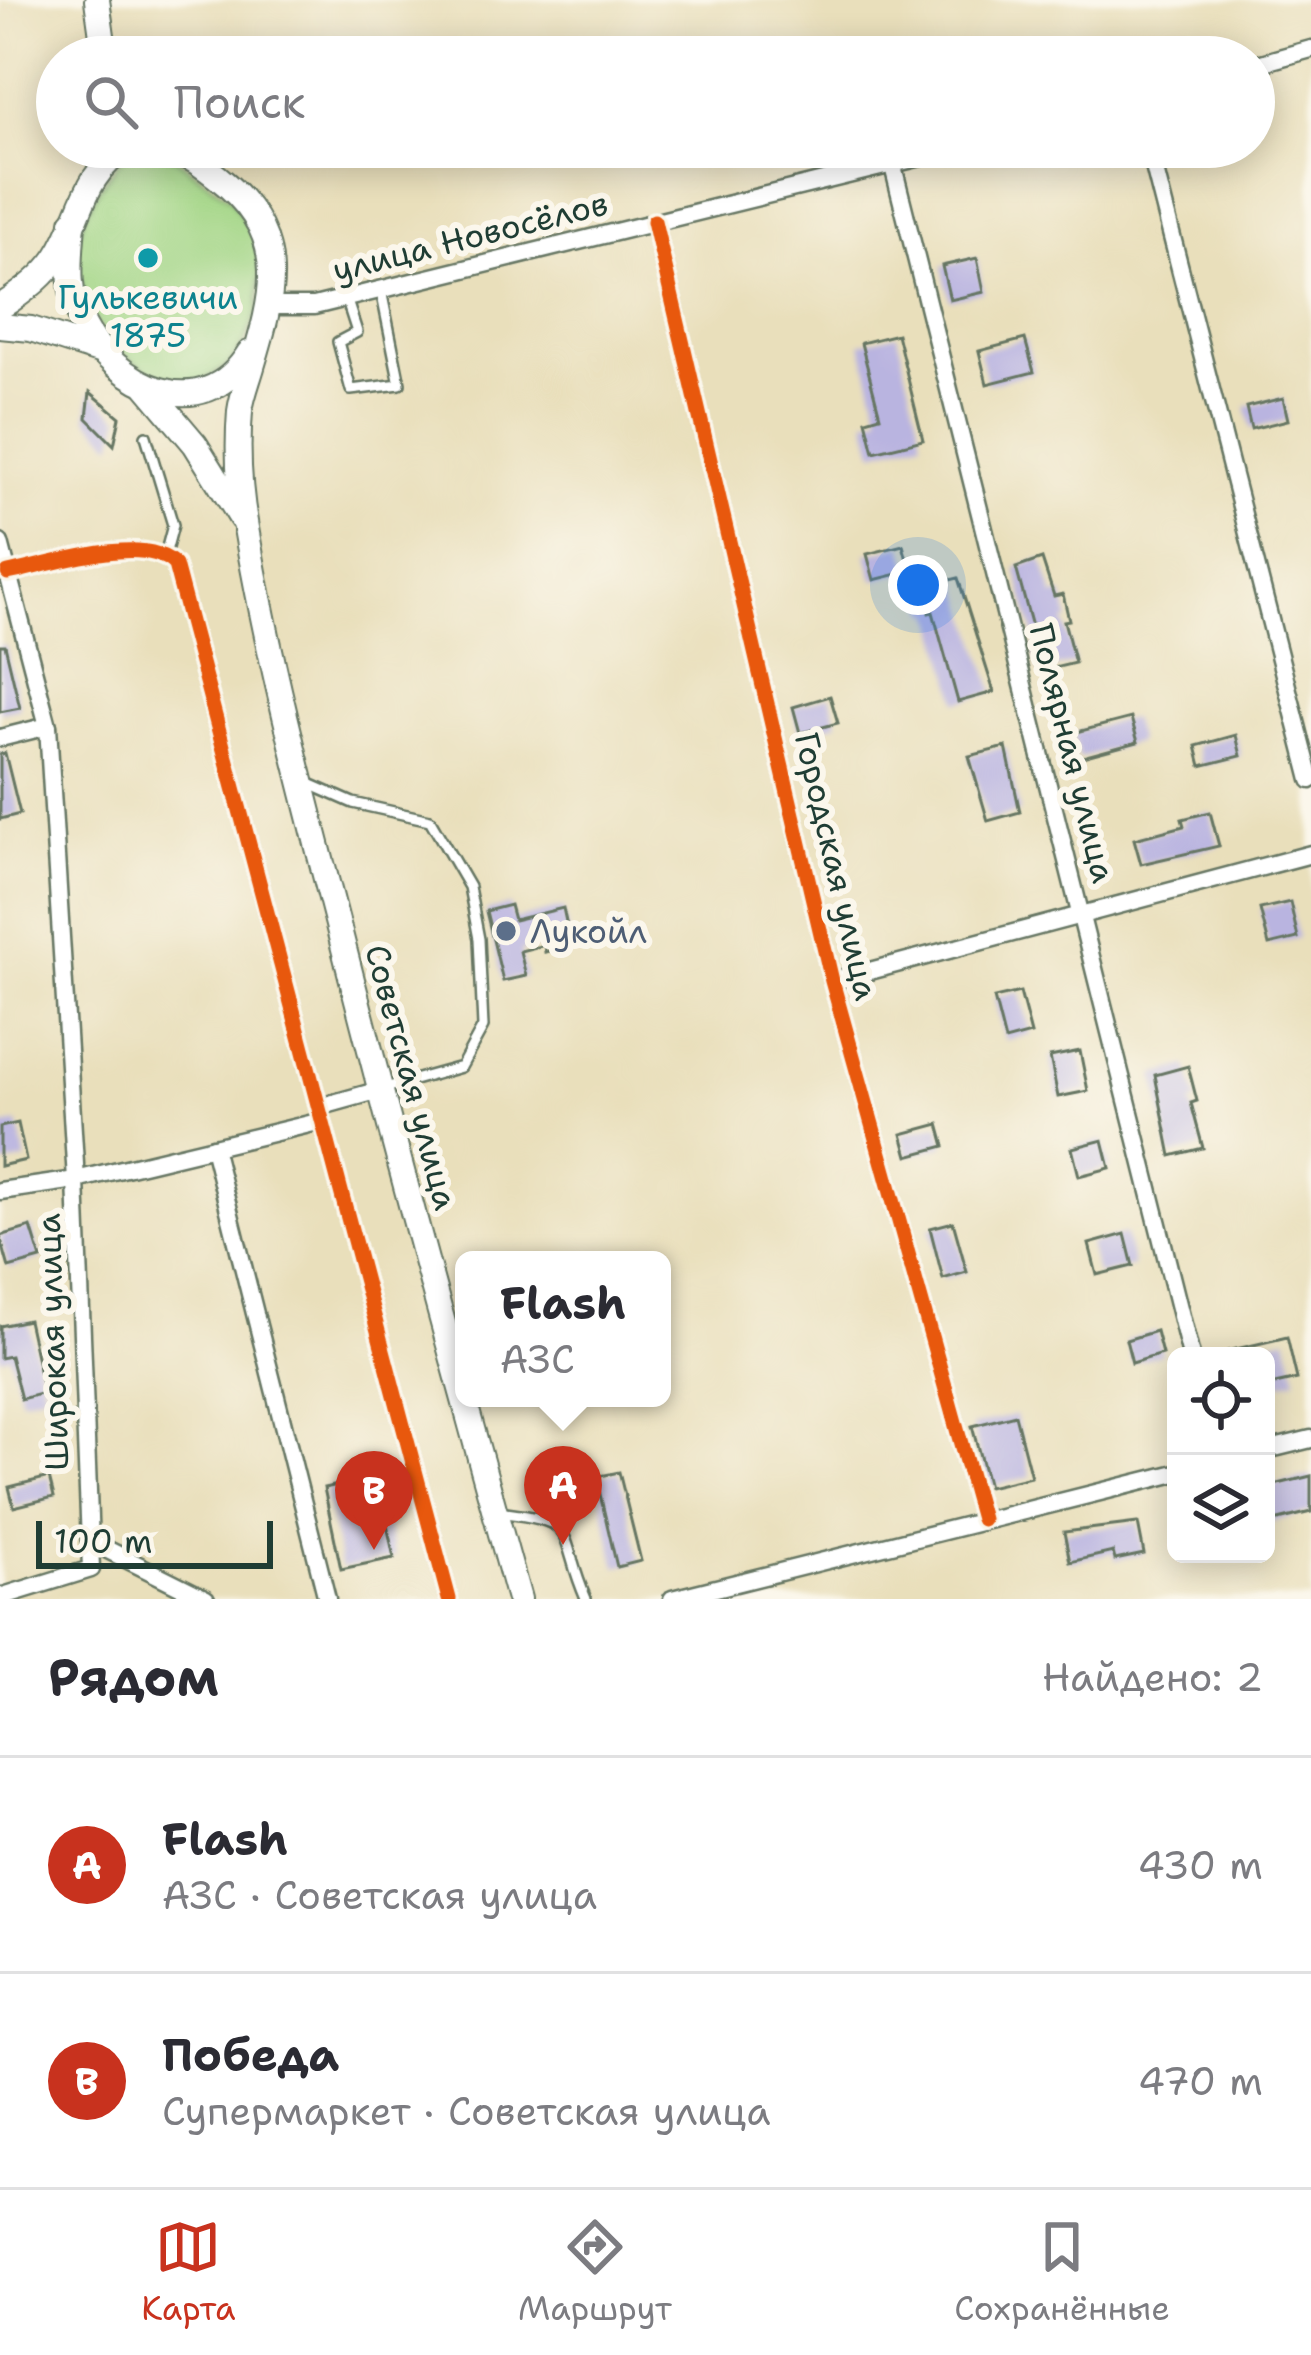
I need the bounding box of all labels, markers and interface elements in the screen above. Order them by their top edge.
search box [36,36,1275,168]
icon: search [78,69,144,135]
text: Поиск [174,72,305,132]
street label: улица Новосёлов [328,181,612,292]
marker: Гулькевичи 1875 [135,245,161,271]
place label: Гулькевичи 1875 [58,275,238,358]
your location [888,555,948,615]
street label: Полярная улица [1019,619,1126,887]
street label: Городская улица [784,728,889,1004]
place label: Лукойл [530,909,647,954]
marker: Лукойл [493,918,519,944]
street label: Советская улица [354,939,469,1215]
street label: Широкая улица [26,1212,79,1471]
popup [455,1251,671,1407]
text: Flash [500,1273,626,1333]
text: АЗС [500,1333,575,1385]
map controls [1167,1347,1275,1563]
button: locate [1167,1347,1275,1455]
pin: A [524,1446,602,1545]
pin: B [335,1451,413,1550]
button: layers [1167,1455,1275,1563]
scale bar [36,1515,273,1568]
text: 100 m [54,1519,153,1564]
text: Рядом [48,1643,219,1711]
text: Найдено: 2 [1042,1651,1263,1703]
text: Flash [162,1809,288,1869]
text: A [72,1839,102,1891]
text: 430 m [1138,1839,1263,1891]
text: АЗС · Советская улица [162,1869,597,1921]
text: Победа [162,2025,339,2085]
text: B [75,2055,99,2107]
text: 470 m [1138,2055,1263,2107]
text: Супермаркет · Советская улица [162,2085,771,2137]
tab: Карта [141,2214,236,2331]
tab: Маршрут [518,2214,672,2331]
tab: Сохранённые [954,2214,1170,2331]

